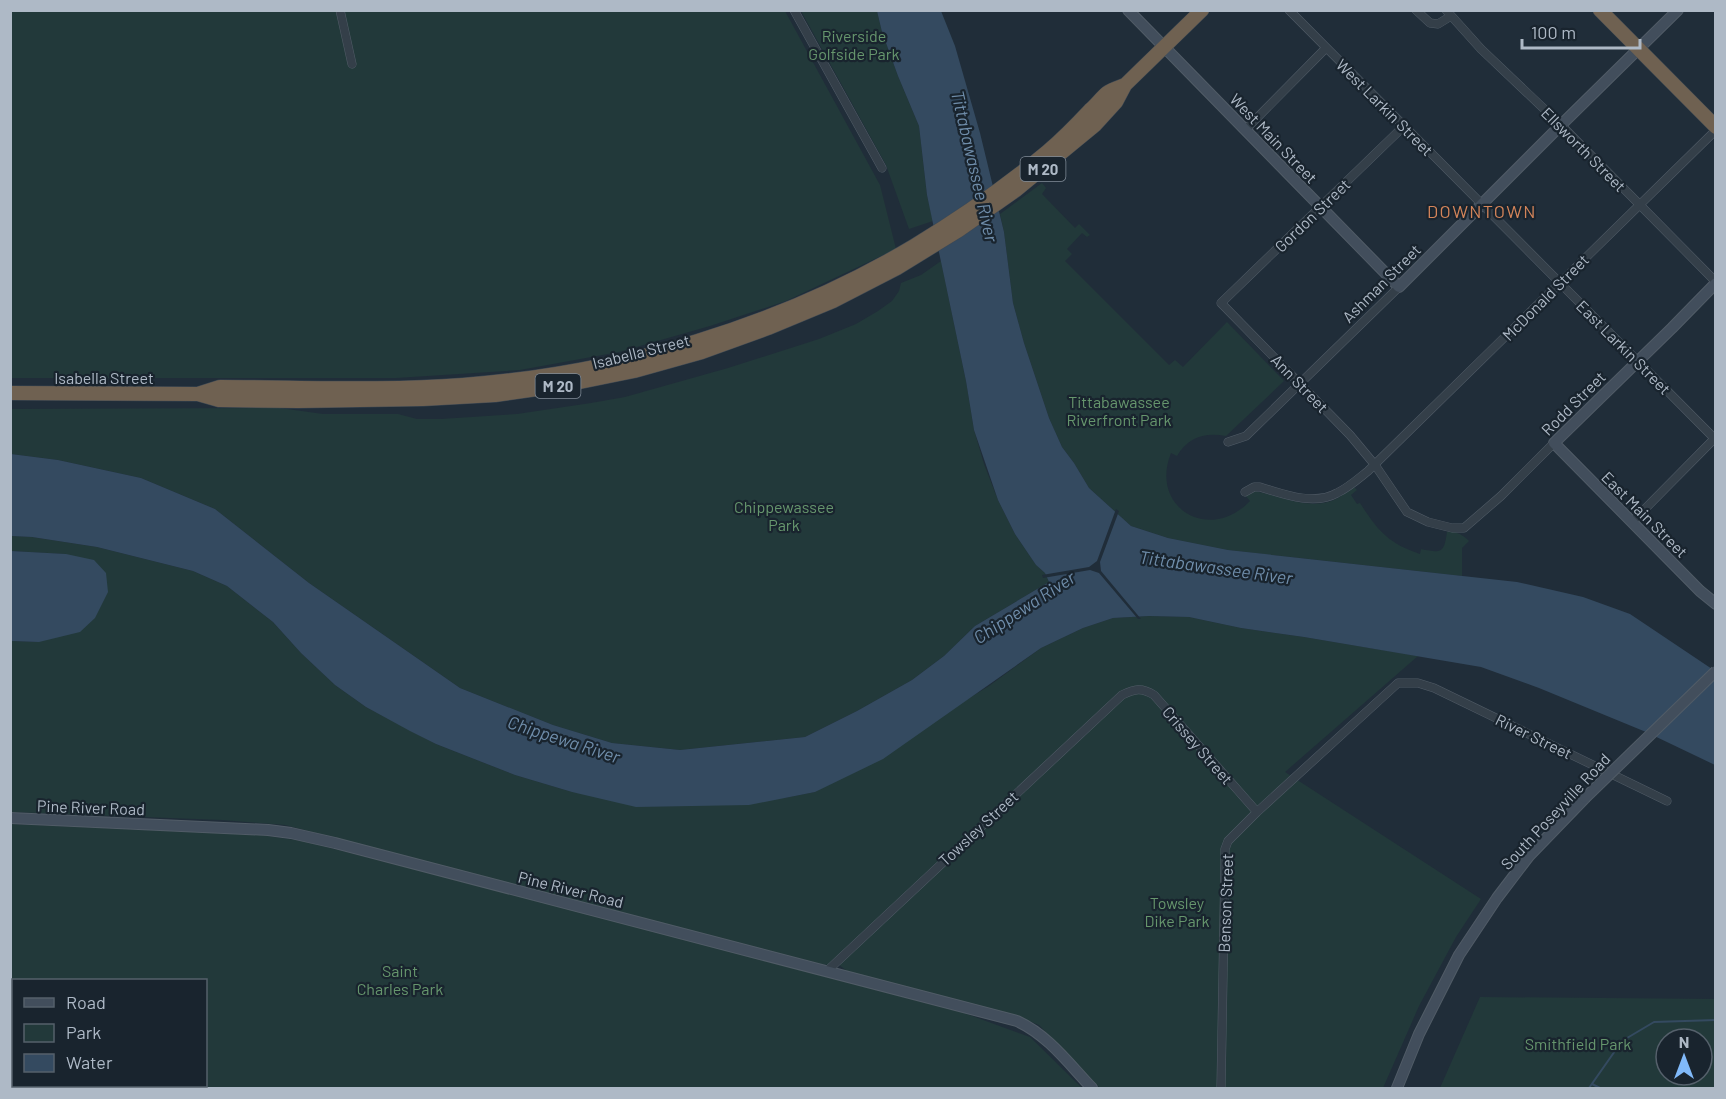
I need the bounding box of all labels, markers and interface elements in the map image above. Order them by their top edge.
scale bar [1522,12,1640,50]
text: 100 m [1531,21,1576,43]
park label: Riverside Golfside Park [808,26,900,63]
street label: West Larkin Street [1333,55,1437,159]
water label: Tittabawassee River [947,88,1003,244]
street label: West Main Street [1226,89,1322,187]
street label: Ellsworth Street [1538,103,1630,195]
road number: M 20 [1020,157,1066,181]
street label: Gordon Street [1270,174,1354,256]
district label: DOWNTOWN [1427,200,1537,222]
street label: Ashman Street [1338,240,1424,326]
street label: McDonald Street [1498,250,1592,344]
street label: East Larkin Street [1573,296,1675,398]
street label: Isabella Street [590,330,692,372]
street label: Ann Street [1268,350,1332,416]
street label: Rodd Street [1537,367,1609,439]
street label: Isabella Street [54,368,154,387]
road number: M 20 [536,374,580,398]
park label: Tittabawassee Riverfront Park [1066,392,1172,429]
street label: East Main Street [1598,467,1692,561]
park label: Chippewassee Park [734,497,834,534]
water label: Tittabawassee River [1138,545,1295,589]
water label: Chippewa River [969,566,1079,648]
street label: Crissey Street [1159,702,1237,788]
street label: River Street [1493,709,1575,763]
water label: Chippewa River [505,711,624,768]
street label: South Poseyville Road [1496,749,1614,873]
street label: Towsley Street [934,786,1022,870]
street label: Pine River Road [37,796,145,818]
street label: Benson Street [1214,853,1236,953]
street label: Pine River Road [516,867,626,911]
park label: Towsley Dike Park [1145,893,1209,930]
park label: Saint Charles Park [357,961,443,998]
legend [12,979,207,1087]
text: Road [66,991,106,1013]
text: Park [66,1021,101,1043]
north arrow [1654,1027,1714,1087]
text: N [1679,1032,1689,1051]
park label: Smithfield Park [1525,1034,1631,1053]
text: Water [66,1051,113,1073]

